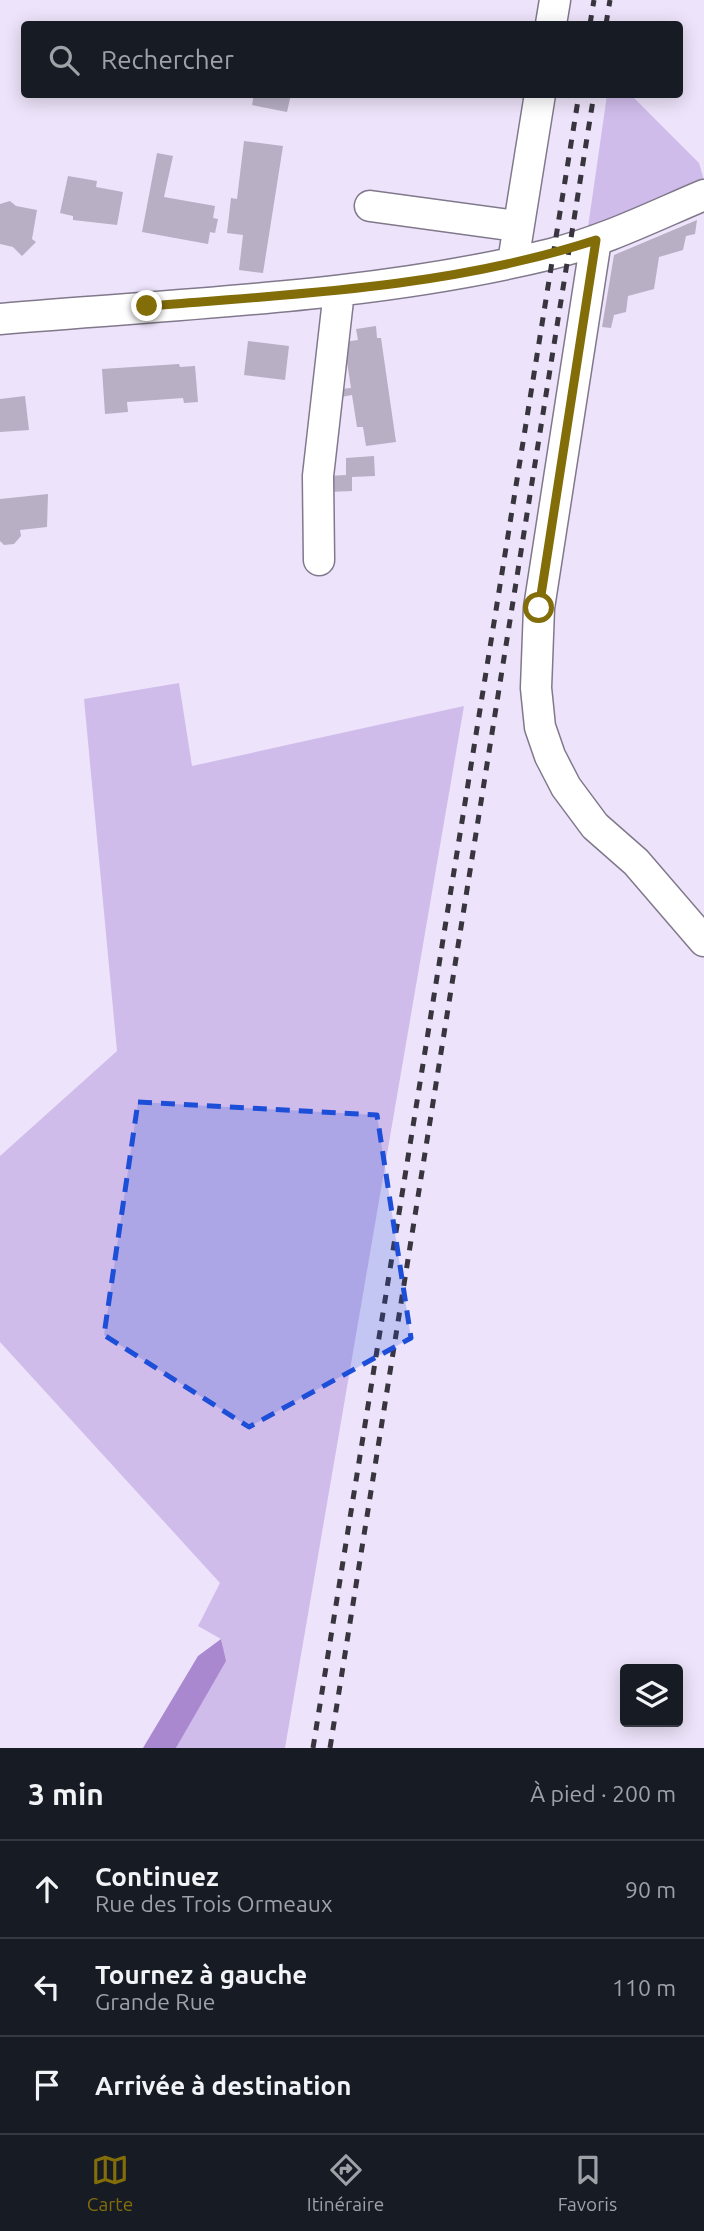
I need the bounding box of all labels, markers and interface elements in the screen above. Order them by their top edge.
search box [21,21,683,98]
icon: search [45,41,83,79]
text: Rechercher [101,45,234,74]
route end [131,290,162,321]
route start [523,592,554,623]
map controls [620,1664,683,1727]
button: layers [620,1664,683,1727]
text: 3 min [28,1777,104,1811]
text: À pied · 200 m [530,1781,676,1806]
text: Continuez [95,1862,219,1891]
icon: ahead [28,1870,66,1908]
text: 90 m [625,1877,676,1902]
text: Rue des Trois Ormeaux [95,1891,333,1916]
text: Tournez à gauche [95,1960,307,1989]
icon: left [28,1968,66,2006]
text: 110 m [612,1975,676,2000]
text: Grande Rue [95,1989,215,2014]
icon: arrive [28,2066,66,2104]
text: Arrivée à destination [95,2071,351,2100]
tab: Carte [87,2151,133,2215]
tab: Itinéraire [307,2151,384,2215]
tab: Favoris [558,2151,617,2215]

